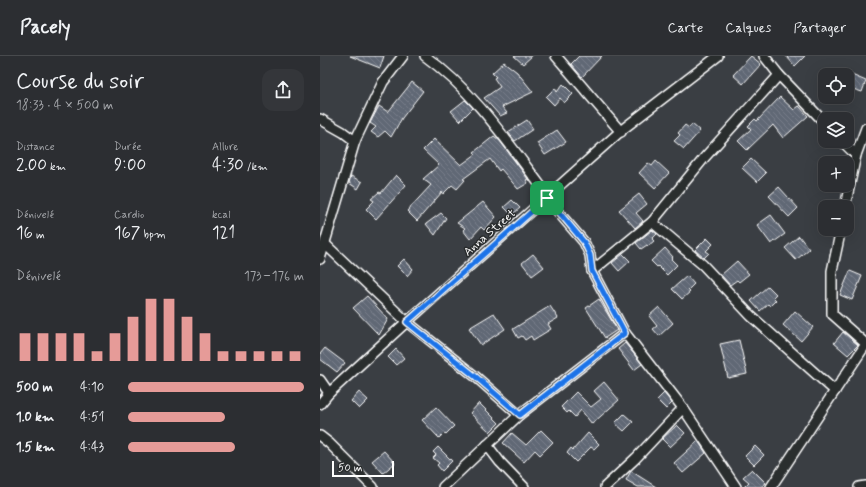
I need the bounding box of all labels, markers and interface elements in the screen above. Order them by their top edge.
text: Pacely [20,15,71,40]
text: Carte [667,19,703,37]
text: Calques [725,19,771,37]
text: Partager [793,19,846,37]
text: Course du soir [16,68,144,96]
map controls [818,68,854,236]
button: locate [818,68,854,104]
button: share [262,69,304,111]
text: 18:33 · 4 × 500 m [16,97,113,114]
button: layers [818,112,854,148]
text: Distance [16,140,55,154]
text: Durée [114,140,142,154]
text: Allure [212,140,238,154]
text: 2.00 [16,154,47,176]
text: 9:00 [114,154,146,176]
text: 4:30 [212,154,244,176]
button: + [818,156,854,192]
text: km [47,160,66,174]
text: /km [244,160,268,174]
pin [530,181,564,215]
icon: arrive [536,187,558,209]
button: − [818,200,854,236]
street label: Anna Street [460,206,520,260]
text: Dénivelé [16,208,54,222]
text: Cardio [114,208,144,222]
text: kcal [212,208,230,222]
text: 16 [16,222,33,244]
text: 167 [114,222,141,244]
text: 121 [212,222,235,244]
text: m [33,228,45,242]
text: bpm [141,228,166,242]
text: Dénivelé [16,268,61,285]
text: 173–176 m [244,268,304,285]
text: 500 m [16,379,53,396]
text: 4:10 [80,379,104,396]
text: 1.0 km [16,409,54,426]
text: 4:51 [80,409,104,426]
text: 1.5 km [16,439,55,456]
text: 4:43 [80,439,104,456]
scale bar [332,459,394,478]
text: 50 m [338,461,363,475]

